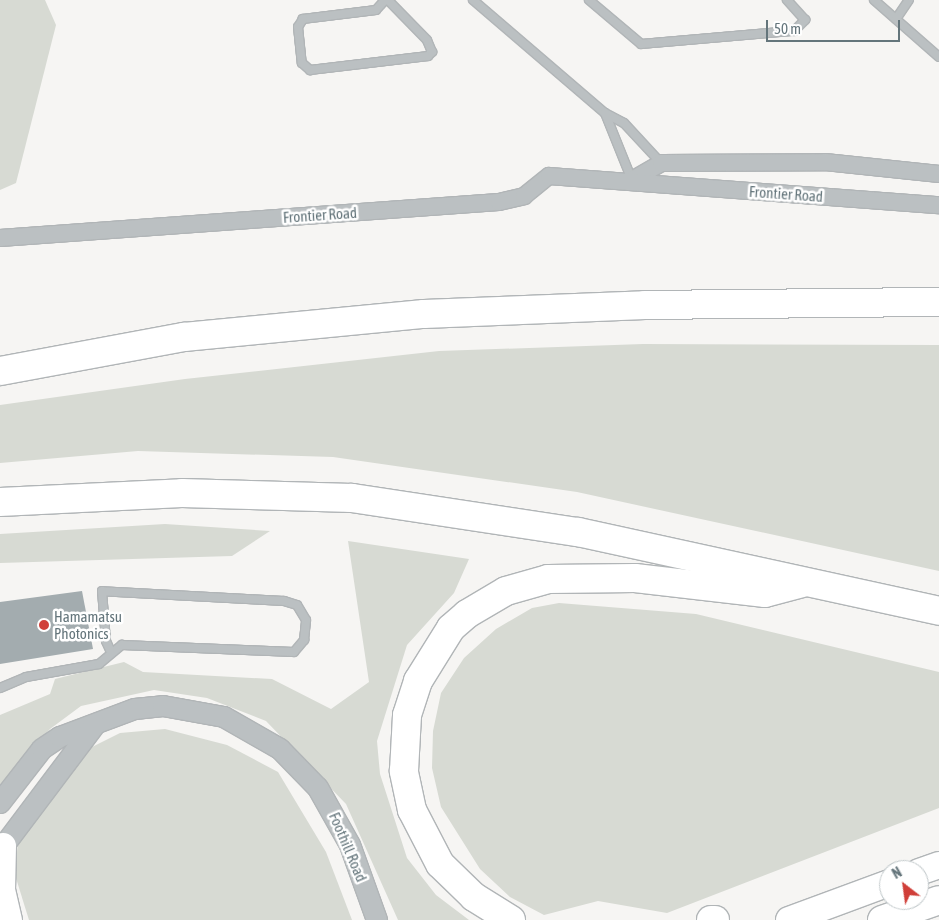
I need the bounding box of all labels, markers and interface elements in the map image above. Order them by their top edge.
scale bar [769,10,903,42]
text: 50 m [774,20,801,37]
street label: Frontier Road [748,182,824,206]
street label: Frontier Road [282,203,358,227]
place label: Hamamatsu Photonics [54,607,122,642]
marker: Hamamatsu Photonics [38,619,50,631]
street label: Foothill Road [325,810,371,884]
north arrow [879,860,929,910]
text: N [889,864,905,882]

